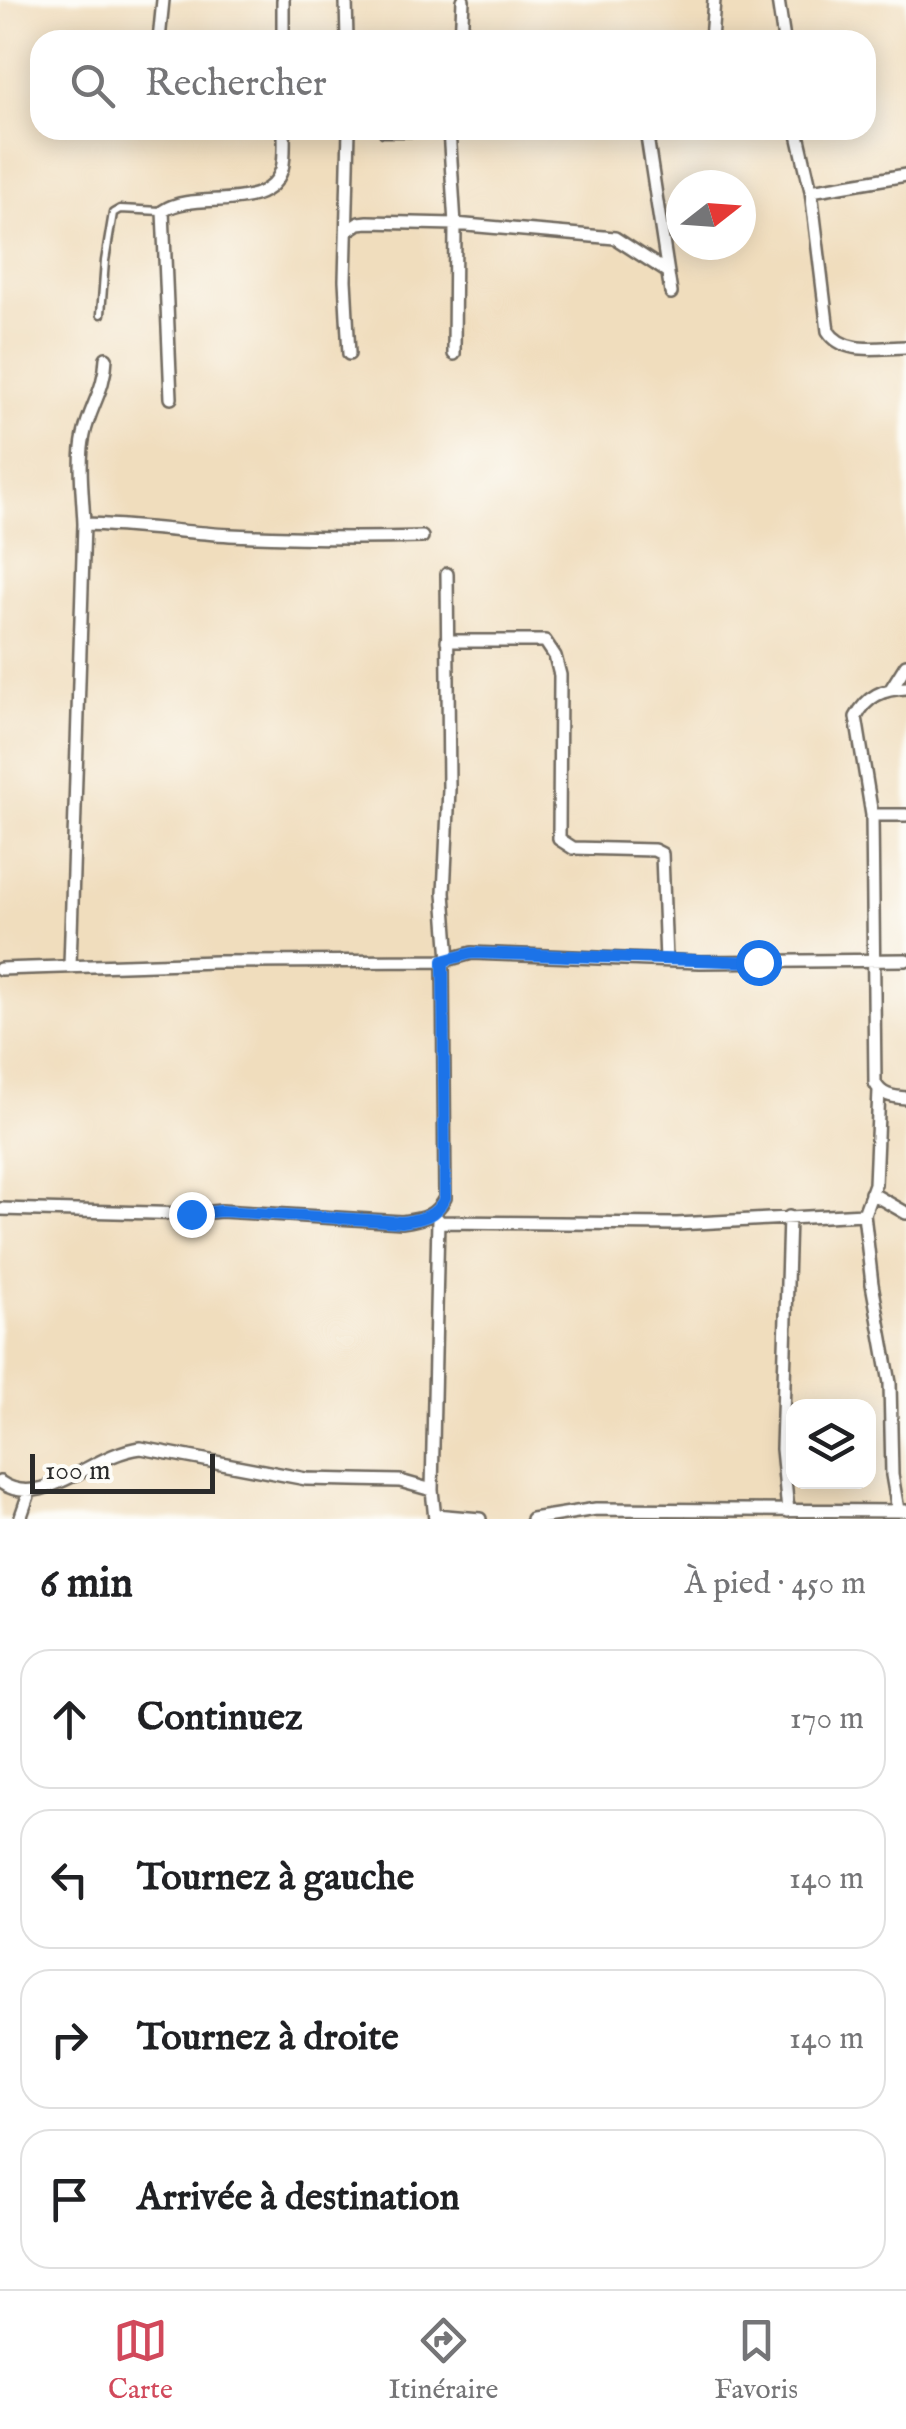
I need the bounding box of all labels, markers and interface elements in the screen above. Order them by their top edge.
search box [30,30,876,140]
icon: search [65,58,120,113]
text: Rechercher [145,61,327,109]
north arrow [666,170,756,260]
route start [736,940,782,986]
route end [169,1192,215,1238]
map controls [786,1399,876,1489]
button: layers [786,1399,876,1489]
scale bar [30,1449,215,1494]
text: 100 m [45,1454,111,1489]
text: 6 min [40,1558,133,1611]
text: À pied · 450 m [685,1564,866,1605]
icon: ahead [42,1692,97,1747]
text: Continuez [137,1695,303,1743]
text: 170 m [790,1699,864,1740]
icon: left [42,1852,97,1907]
text: Tournez à gauche [137,1855,414,1903]
text: 140 m [789,1859,864,1900]
icon: right [42,2012,97,2067]
text: Tournez à droite [137,2015,399,2063]
text: 140 m [789,2019,864,2060]
icon: arrive [42,2172,97,2227]
text: Arrivée à destination [137,2175,460,2223]
tab: Carte [108,2313,173,2408]
tab: Itinéraire [389,2313,498,2408]
tab: Favoris [714,2313,798,2408]

